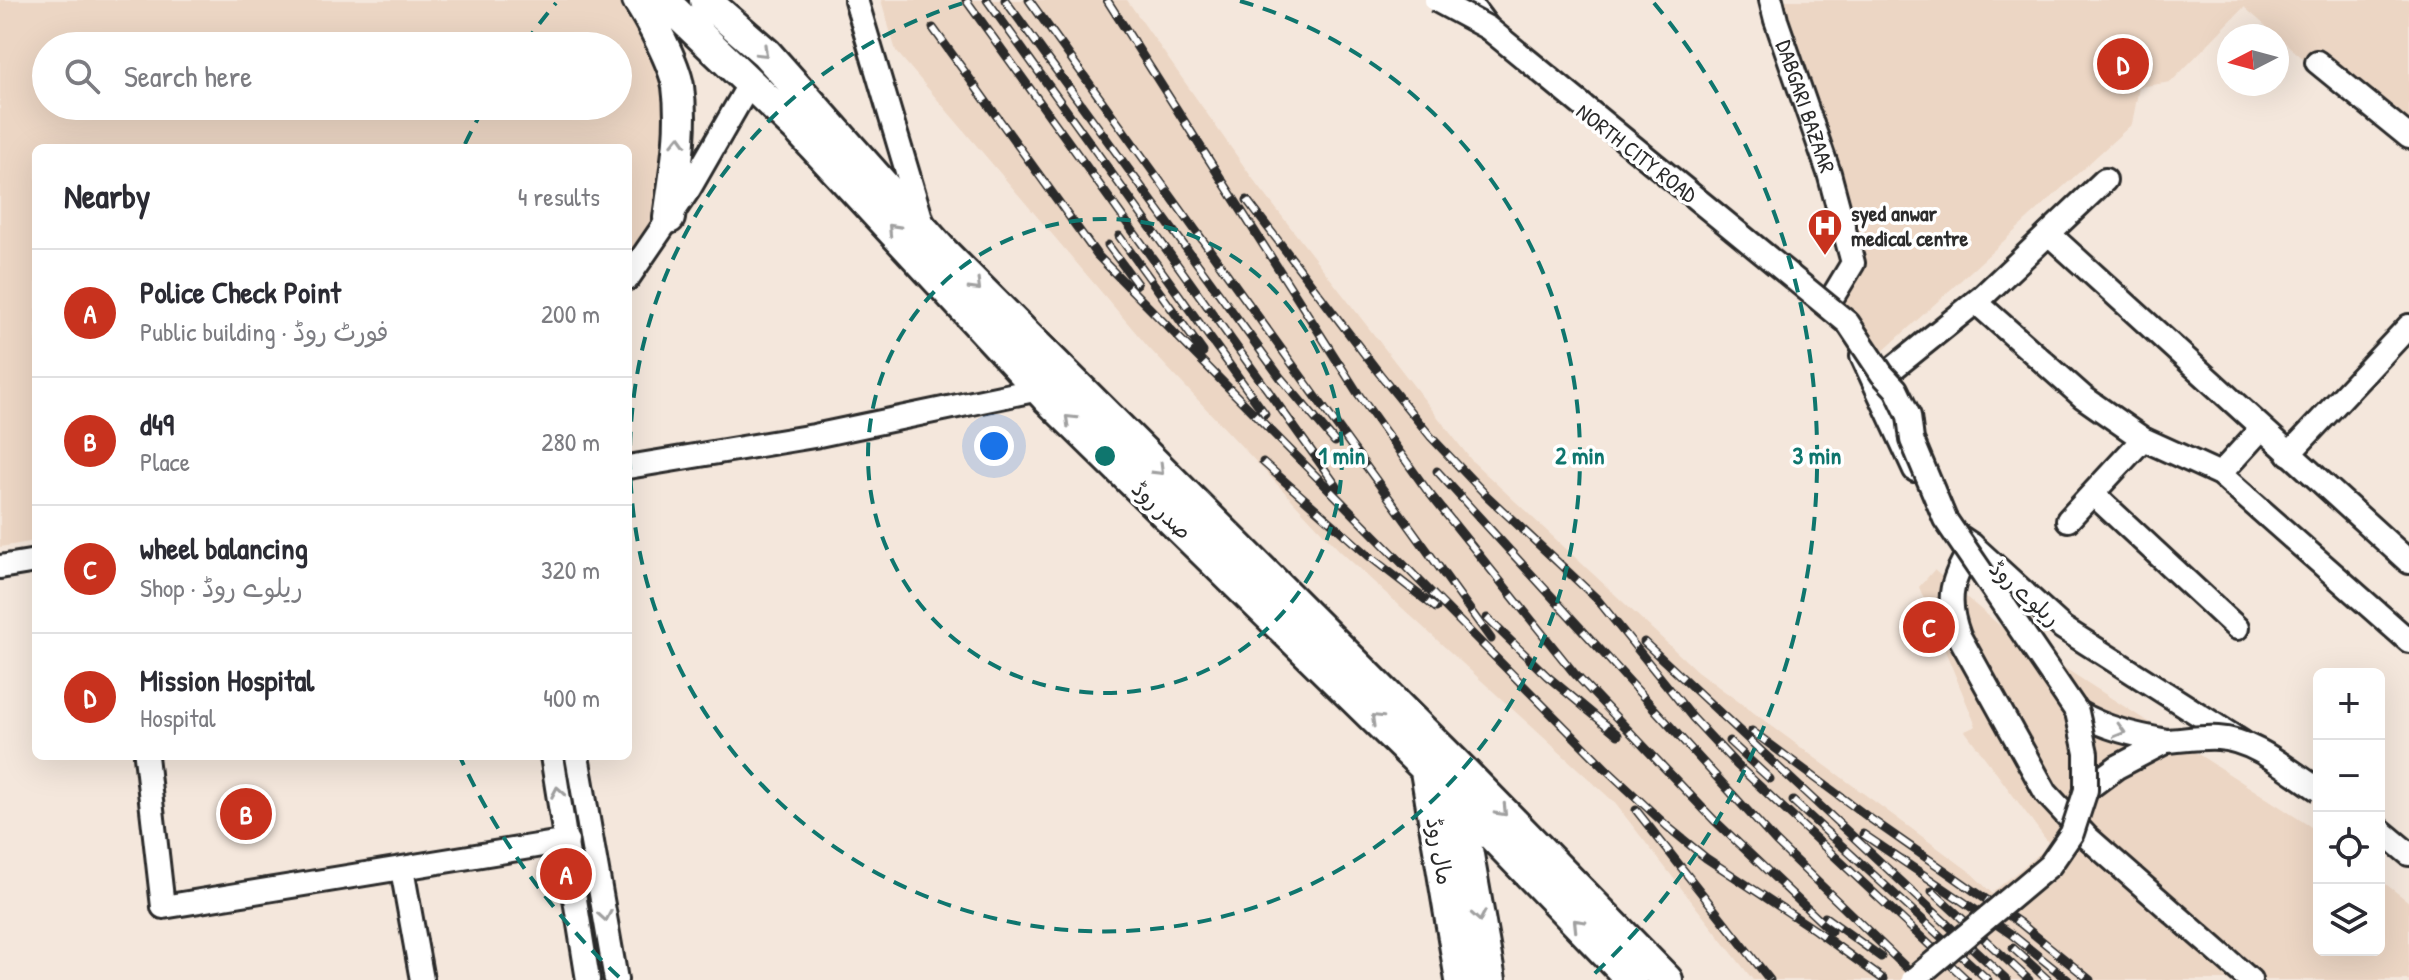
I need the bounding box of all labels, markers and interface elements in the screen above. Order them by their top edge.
north arrow [2217,24,2289,96]
search box [32,32,632,120]
pin: D [2097,34,2149,94]
street label: DABGARI BAZAAR [1769,36,1843,177]
one-way arrow [754,43,768,57]
icon: search [60,54,104,98]
text: Search here [124,56,252,96]
street label: NORTH CITY ROAD [1571,96,1704,210]
one-way arrow [670,134,687,147]
text: Nearby [64,173,150,219]
text: 4 results [518,179,600,214]
place label: syed anwar medical centre [1851,198,1969,253]
hospital icon: syed anwar medical centre [1806,207,1844,257]
one-way arrow [888,224,902,239]
text: Police Check Point [140,272,341,312]
one-way arrow [967,276,981,291]
text: A [84,296,96,331]
text: 200 m [541,296,600,331]
text: Public building · فورٹ روڈ [140,314,389,349]
text: d49 [140,404,174,444]
one-way arrow [1065,414,1079,429]
text: B [83,424,97,459]
text: 280 m [541,424,600,459]
your location [974,426,1014,466]
text: 1 min [1319,439,1366,471]
text: 2 min [1555,439,1605,471]
text: 3 min [1793,439,1842,471]
centre of rings [1091,442,1119,470]
text: Place [140,444,190,479]
one-way arrow [1150,461,1164,475]
street label: صدر روڈ [1125,474,1199,546]
text: wheel balancing [140,528,308,568]
text: C [83,552,97,587]
text: 320 m [541,552,600,587]
street label: ریلوے روڈ [1983,553,2067,633]
text: Shop · ریلوے روڈ [140,570,303,605]
pin: C [1903,597,1955,657]
text: Mission Hospital [140,660,314,700]
map controls [2313,668,2385,956]
button: + [2313,668,2385,740]
text: D [84,680,96,715]
text: 400 m [543,680,600,715]
text: Hospital [140,700,216,735]
one-way arrow [1371,714,1385,728]
one-way arrow [2113,722,2127,738]
button: − [2313,740,2385,812]
pin: B [220,784,272,844]
one-way arrow [551,786,568,799]
one-way arrow [1493,802,1507,816]
button: locate [2313,812,2385,884]
street label: مال روڈ [1419,815,1461,887]
pin: A [540,844,592,904]
button: layers [2313,884,2385,956]
one-way arrow [595,909,612,922]
one-way arrow [1469,909,1486,923]
one-way arrow [1573,919,1587,933]

